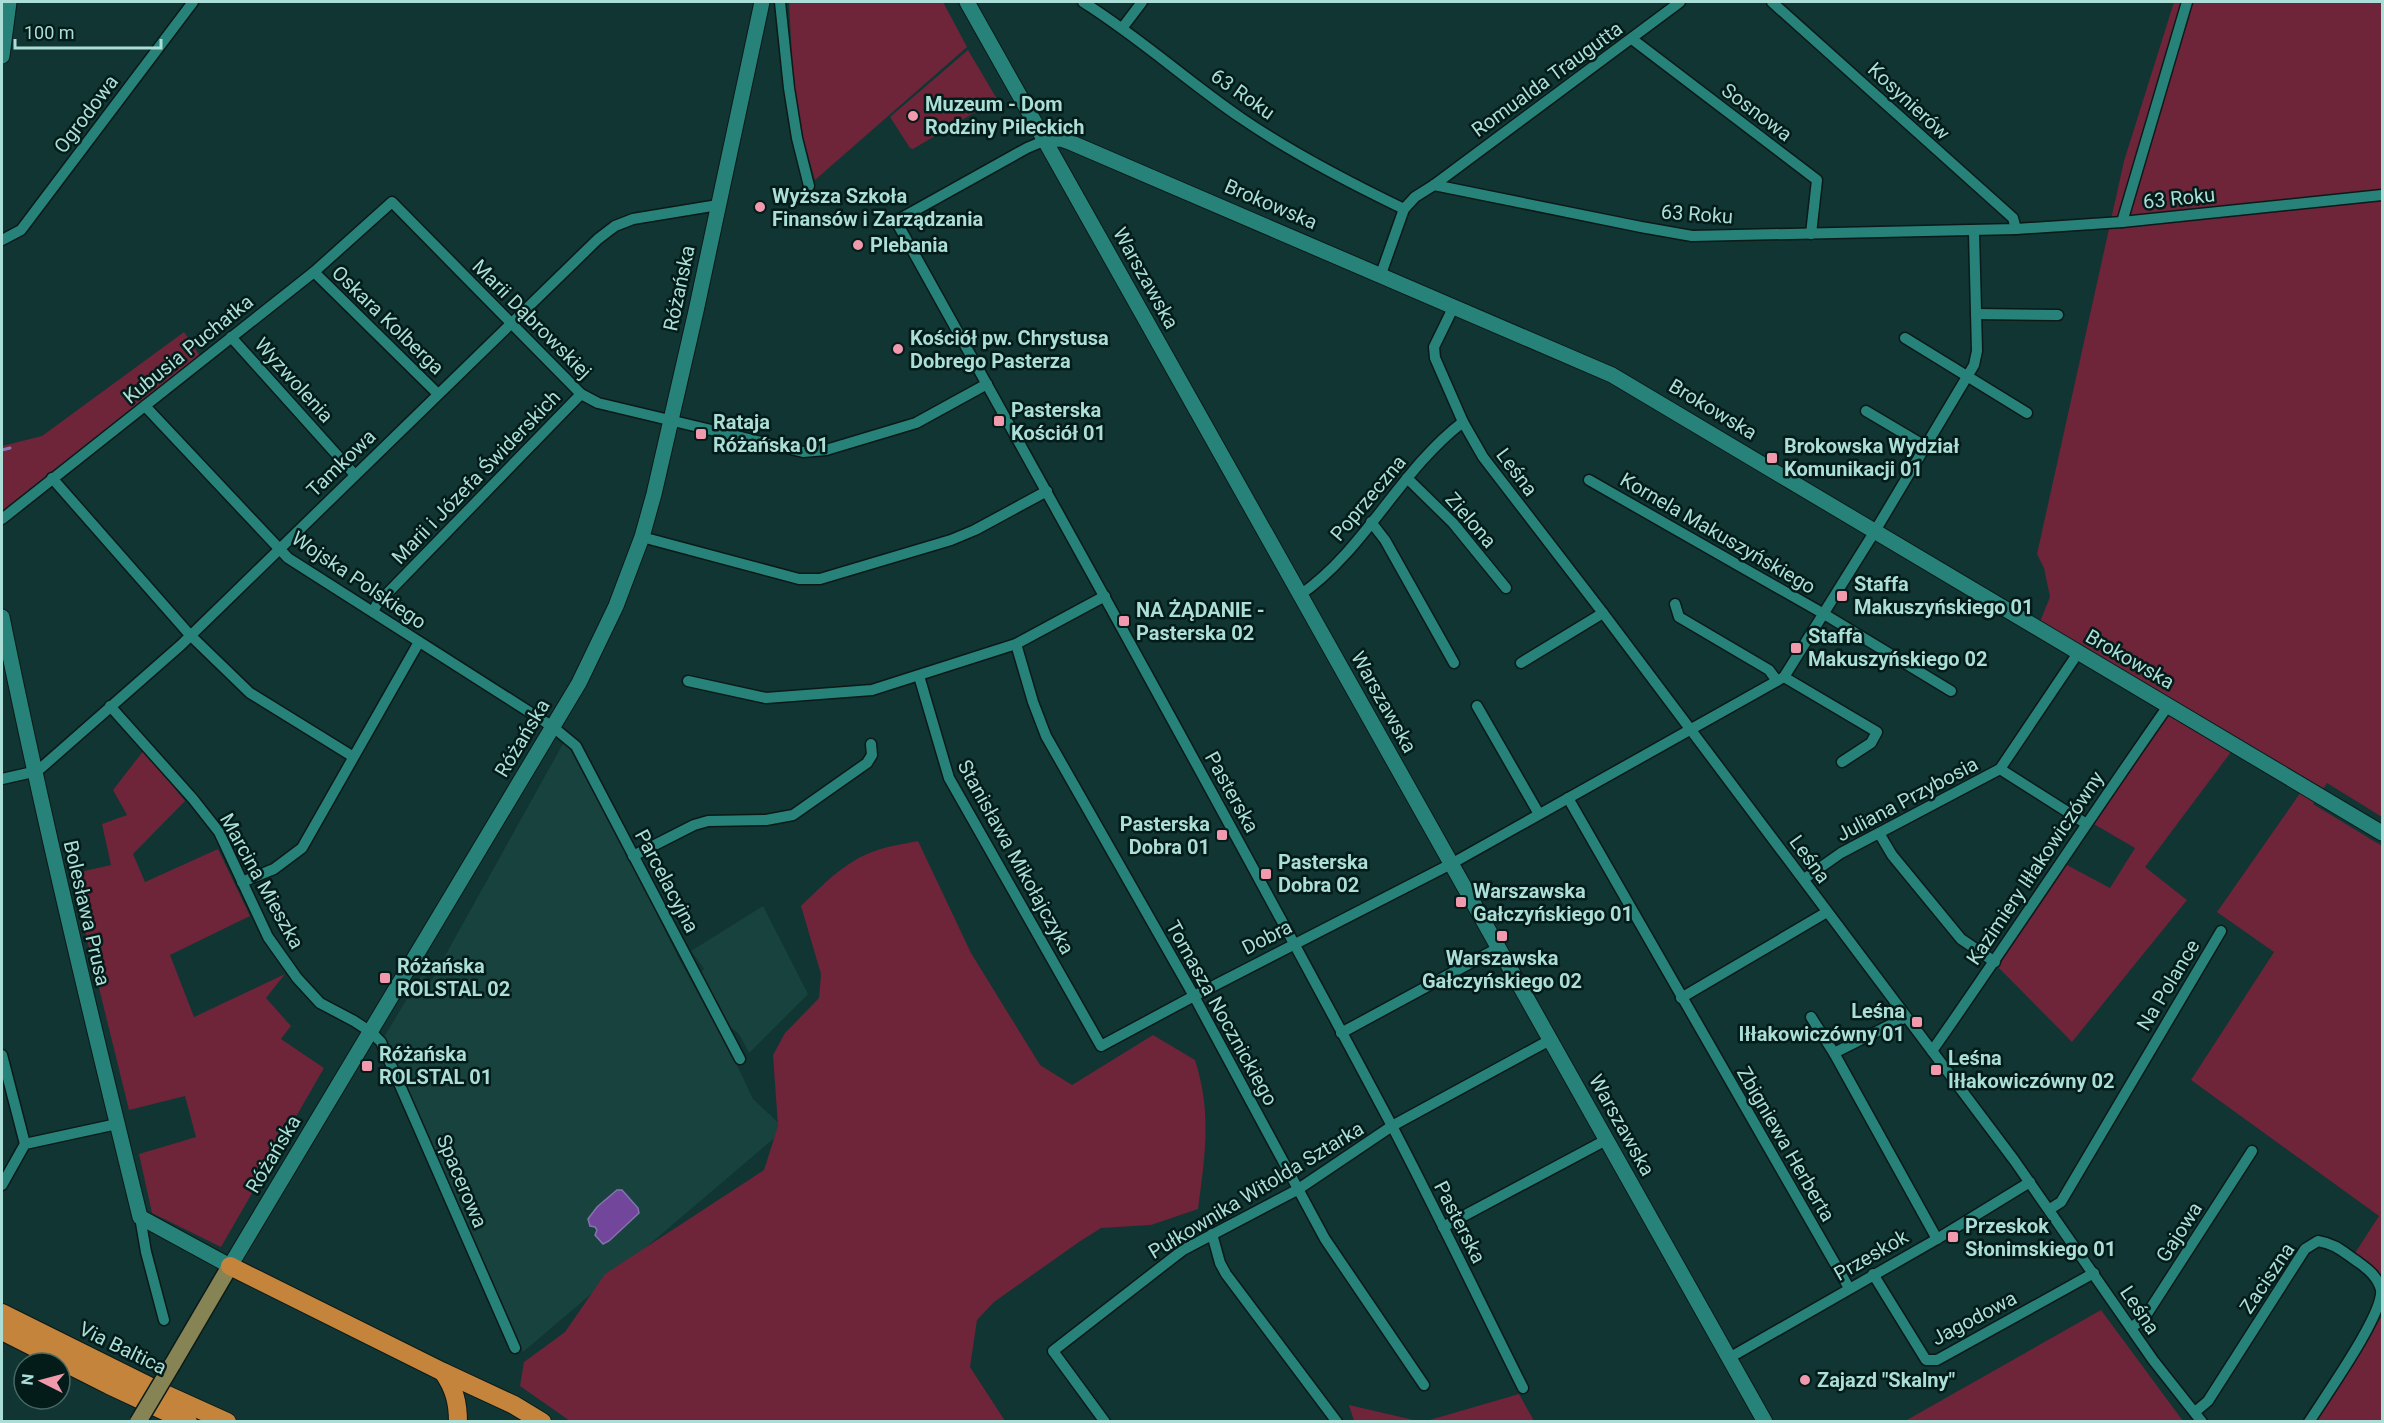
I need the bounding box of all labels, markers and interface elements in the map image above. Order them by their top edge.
scale bar [15,12,160,50]
street label: Romualda Traugutta [1467,16,1627,142]
text: 100 m [24,22,75,43]
street label: Kosynierów [1863,57,1955,145]
street label: 63 Roku [1206,63,1280,125]
street label: Ogrodowa [49,70,123,158]
street label: Sosnowa [1717,78,1797,146]
place label: Muzeum - Dom Rodziny Pileckich [925,92,1084,139]
marker: Muzeum - Dom Rodziny Pileckich [906,109,920,123]
street label: Brokowska [1221,174,1321,234]
street label: 63 Roku [2142,182,2216,214]
place label: Wyższa Szkoła Finansów i Zarządzania [772,184,984,231]
marker: Wyższa Szkoła Finansów i Zarządzania [753,200,767,214]
street label: 63 Roku [1660,200,1734,228]
street label: Warszawska [1108,223,1184,333]
place label: Plebania [870,233,948,257]
marker: Plebania [851,238,865,252]
street label: Różańska [658,243,700,333]
street label: Marii Dąbrowskiej [467,254,597,384]
street label: Oskara Kolberga [327,261,449,379]
street label: Kubusia Puchatka [118,289,258,409]
place label: Kościół pw. Chrystusa Dobrego Pasterza [910,326,1109,373]
street label: Wyzwolenia [250,333,338,427]
marker: Kościół pw. Chrystusa Dobrego Pasterza [891,342,905,356]
street label: Brokowska [1665,373,1761,445]
street label: Marii i Józefa Świderskich [387,385,565,569]
place label: Pasterska Kościół 01 [1011,398,1106,445]
place label: Rataja Różańska 01 [713,410,829,457]
marker: Pasterska Kościół 01 [992,414,1006,428]
street label: Tamkowa [301,424,381,502]
marker: Rataja Różańska 01 [694,427,708,441]
place label: Brokowska Wydział Komunikacji 01 [1784,434,1959,481]
street label: Leśna [1491,443,1543,501]
street label: Poprzeczna [1325,450,1411,546]
marker: Brokowska Wydział Komunikacji 01 [1765,451,1779,465]
street label: Kornela Makuszyńskiego [1616,467,1820,599]
street label: Zielona [1440,487,1502,553]
street label: Wojska Polskiego [287,526,431,634]
place label: Staffa Makuszyńskiego 01 [1854,572,2034,619]
marker: Staffa Makuszyńskiego 01 [1835,589,1849,603]
place label: NA ŻĄDANIE - Pasterska 02 [1136,598,1265,645]
marker: NA ŻĄDANIE - Pasterska 02 [1117,614,1131,628]
place label: Staffa Makuszyńskiego 02 [1808,624,1988,671]
street label: Brokowska [2081,624,2179,694]
marker: Staffa Makuszyńskiego 02 [1789,641,1803,655]
street label: Warszawska [1346,647,1422,757]
street label: Różańska [489,695,555,781]
street label: Pasterska [1200,747,1264,837]
street label: Juliana Przybosia [1832,752,1982,846]
street label: Stanisława Mikołajczyka [953,756,1079,958]
street label: Kazimiery Iłłakowiczówny [1961,766,2109,969]
street label: Marcina Mieszka [215,809,309,953]
place label: Pasterska Dobra 01 [1120,812,1210,859]
street label: Parcelacyjna [630,825,704,937]
marker: Pasterska Dobra 01 [1215,828,1229,842]
street label: Leśna [1785,830,1835,888]
street label: Bolesława Prusa [59,838,115,988]
place label: Pasterska Dobra 02 [1278,850,1369,897]
marker: Pasterska Dobra 02 [1259,867,1273,881]
place label: Warszawska Gałczyńskiego 01 [1473,879,1633,926]
marker: Warszawska Gałczyńskiego 01 [1454,895,1468,909]
street label: Dobra [1238,914,1296,960]
street label: Tomasza Nocznickiego [1161,916,1283,1110]
marker: Warszawska Gałczyńskiego 02 [1495,929,1509,943]
street label: Na Polance [2131,935,2205,1035]
place label: Warszawska Gałczyńskiego 02 [1422,946,1582,993]
place label: Różańska ROLSTAL 02 [397,954,510,1001]
marker: Różańska ROLSTAL 02 [378,971,392,985]
place label: Leśna Iłłakowiczówny 01 [1739,999,1905,1046]
marker: Leśna Iłłakowiczówny 01 [1910,1015,1924,1029]
place label: Różańska ROLSTAL 01 [379,1042,492,1089]
place label: Leśna Iłłakowiczówny 02 [1948,1046,2114,1093]
marker: Różańska ROLSTAL 01 [360,1059,374,1073]
street label: Zbigniewa Herberta [1732,1062,1840,1226]
marker: Leśna Iłłakowiczówny 02 [1929,1063,1943,1077]
street label: Warszawska [1584,1070,1660,1180]
street label: Różańska [240,1111,306,1197]
street label: Pułkownika Witolda Sztarka [1144,1116,1368,1264]
street label: Spacerowa [432,1131,492,1231]
street label: Pasterska [1429,1177,1491,1267]
street label: Gajowa [2151,1198,2207,1266]
place label: Przeskok Słonimskiego 01 [1965,1214,2116,1261]
street label: Przeskok [1830,1224,1913,1286]
marker: Przeskok Słonimskiego 01 [1946,1230,1960,1244]
street label: Zaciszna [2235,1238,2299,1318]
street label: Leśna [2115,1281,2165,1339]
street label: Jagodowa [1927,1286,2021,1350]
street label: Via Baltica [75,1317,171,1379]
north arrow [12,1351,72,1411]
place label: Zajazd "Skalny" [1817,1368,1955,1392]
text: N [18,1373,38,1386]
marker: Zajazd "Skalny" [1798,1373,1812,1387]

